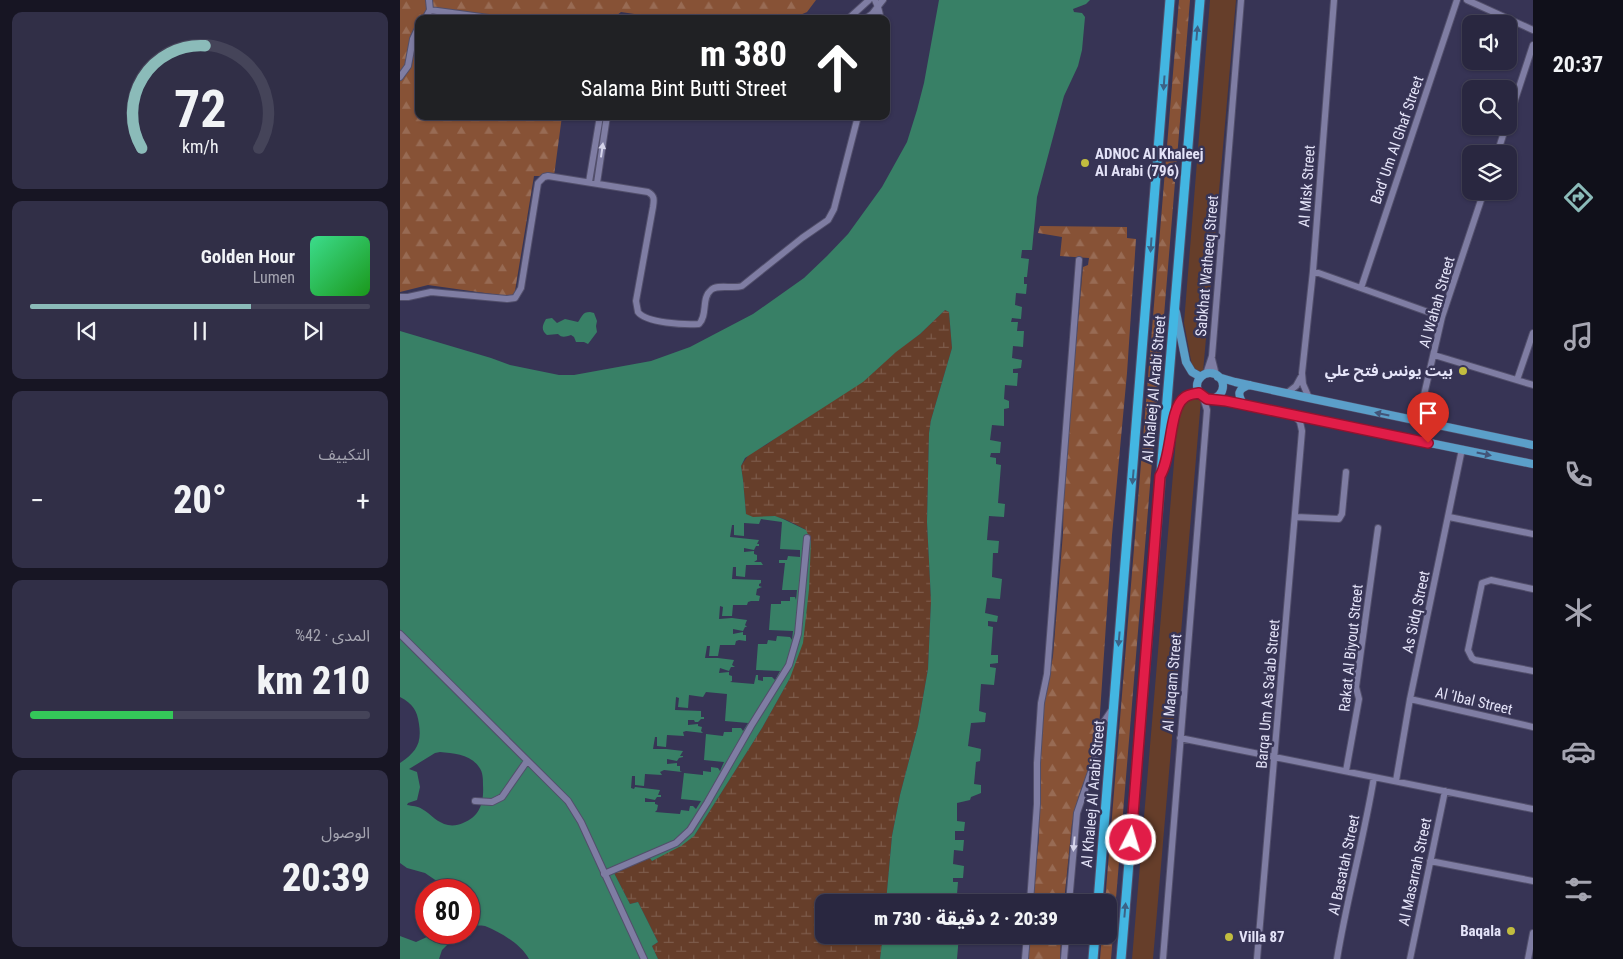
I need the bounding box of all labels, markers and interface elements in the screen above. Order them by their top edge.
map controls [1462,15,1517,200]
button: sound [1462,15,1517,70]
one-way arrow [1194,25,1202,41]
text: 380 m [700,34,787,75]
icon: ahead [805,35,870,100]
text: 20:37 [1553,52,1603,77]
street label: Bad' Um Al Ghaf Street [1367,74,1427,206]
text: Salama Bint Butti Street [581,76,787,101]
one-way arrow [1159,76,1167,92]
text: 72 [174,79,226,140]
button: search [1462,80,1517,135]
text: km/h [182,136,218,157]
one-way arrow [598,141,606,157]
street label: Al Misk Street [1295,144,1319,228]
place label: ADNOC Al Khaleej Al Arabi (796) [1095,145,1203,180]
button: layers [1462,145,1517,200]
marker: ADNOC Al Khaleej Al Arabi (796) [1079,157,1091,169]
icon: directions [1561,180,1596,215]
street label: Sabkhat Watheeq Street [1192,195,1222,337]
one-way arrow [1147,238,1155,254]
text: Golden Hour [201,245,295,268]
street label: Al Wahah Street [1415,254,1459,350]
text: Lumen [253,268,295,287]
street label: Al Khaleej Al Arabi Street [1139,315,1169,463]
icon: previous [73,317,101,345]
icon: pause [186,317,214,345]
icon: next [299,317,327,345]
icon: music [1561,319,1596,354]
place label: بيت يونس فتح علي [1325,362,1453,382]
marker: بيت يونس فتح علي [1457,365,1469,377]
pin [1407,392,1449,443]
icon: arrive [1414,399,1442,427]
one-way arrow [1374,409,1390,417]
text: التكييف [318,445,370,464]
one-way arrow [1477,450,1492,458]
icon: phone [1561,457,1596,492]
one-way arrow [1128,469,1136,485]
text: 20° [173,478,227,522]
text: − [30,484,44,517]
text: + [356,484,370,517]
street label: As Sidq Street [1398,569,1434,655]
street label: Rakat Al Biyout Street [1335,583,1367,713]
icon: climate [1561,595,1596,630]
street label: Barqa Um As Sa'ab Street [1253,619,1283,769]
text: المدى · 42% [295,626,370,645]
one-way arrow [1115,631,1123,647]
street label: Al Maqam Street [1159,633,1185,733]
text: 210 km [257,659,370,703]
street label: Al 'Ibal Street [1434,683,1514,719]
street label: Al Khaleej Al Arabi Street [1078,720,1108,868]
icon: car [1561,734,1596,769]
position arrow [1104,813,1156,865]
street label: Al Basatah Street [1325,813,1363,917]
street label: Al Masarrah Street [1395,816,1435,928]
text: الوصول [321,823,370,842]
one-way arrow [1069,836,1077,852]
text: 20:39 [282,856,370,900]
icon: filters [1561,872,1596,907]
speed limit sign: 80 [415,879,480,944]
one-way arrow [1122,902,1130,918]
text: 20:39 · 2 دقيقة · 730 m [874,907,1058,930]
place label: Baqala [1460,922,1501,940]
marker: Baqala [1505,925,1517,937]
place label: Villa 87 [1239,928,1285,946]
marker: Villa 87 [1223,931,1235,943]

